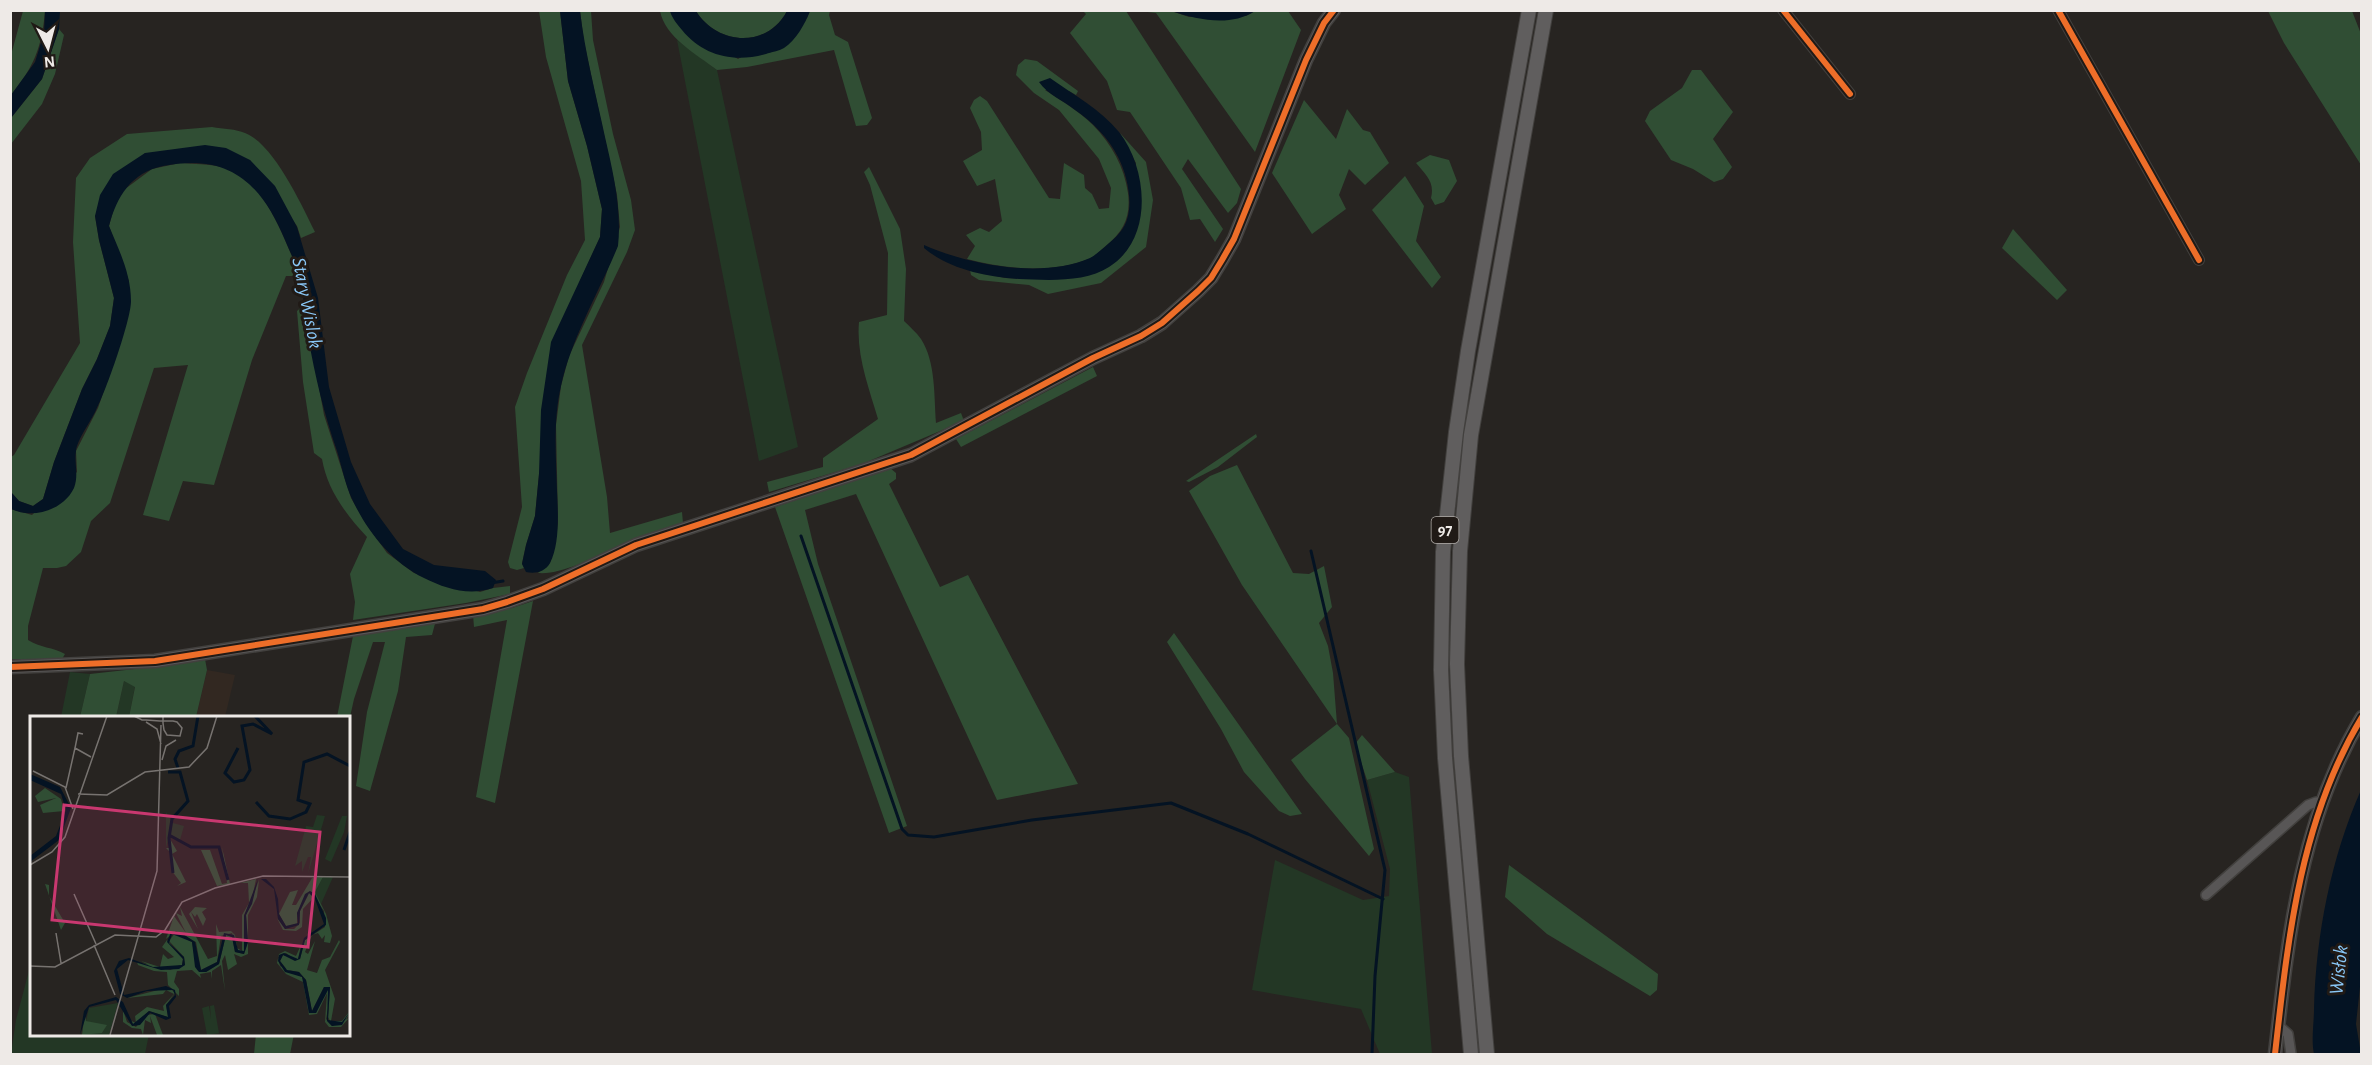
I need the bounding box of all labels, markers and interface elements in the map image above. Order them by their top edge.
north arrow [18,18,78,78]
text: N [43,53,56,70]
water label: Stary Wislok [288,256,326,350]
road number: 97 [1432,517,1458,543]
inset map [30,716,350,1035]
water label: Wisłok [2326,944,2352,996]

